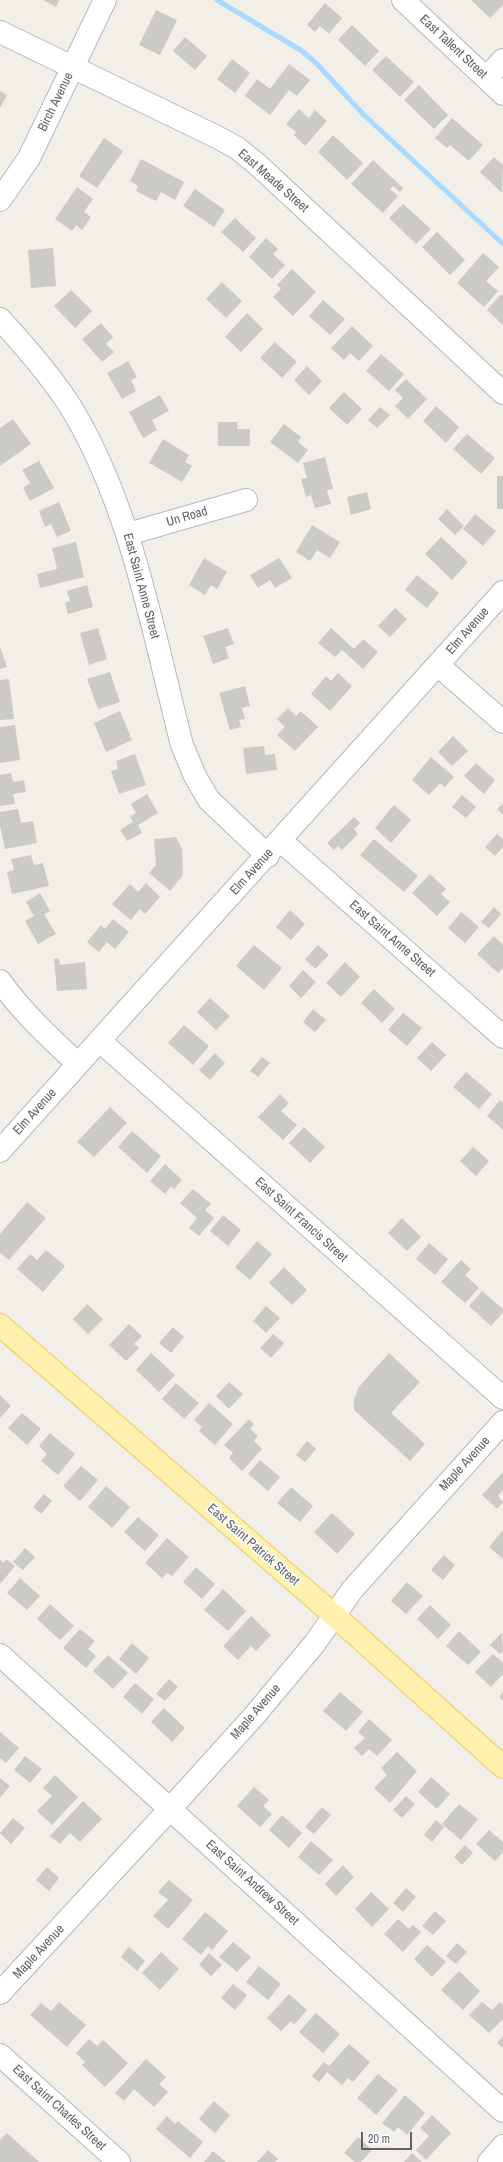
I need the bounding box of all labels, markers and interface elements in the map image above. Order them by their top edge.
street label: East Tallent Street [416,12,490,82]
street label: Birch Avenue [35,70,77,134]
street label: East Meade Street [235,146,311,216]
street label: Un Road [165,504,209,530]
street label: East Saint Anne Street [119,532,163,640]
street label: Elm Avenue [443,604,493,658]
street label: Elm Avenue [227,845,277,899]
street label: East Saint Anne Street [346,898,438,980]
street label: Elm Avenue [10,1085,60,1139]
street label: East Saint Francis Street [252,1174,350,1266]
street label: Maple Avenue [436,1434,494,1494]
street label: East Saint Patrick Street [204,1501,302,1589]
street label: Maple Avenue [228,1681,284,1743]
street label: East Saint Andrew Street [202,1837,302,1929]
street label: Maple Avenue [10,1922,68,1982]
street label: East Saint Charles Street [9,2062,109,2154]
scale bar [363,2124,414,2150]
text: 20 m [368,2131,390,2147]

